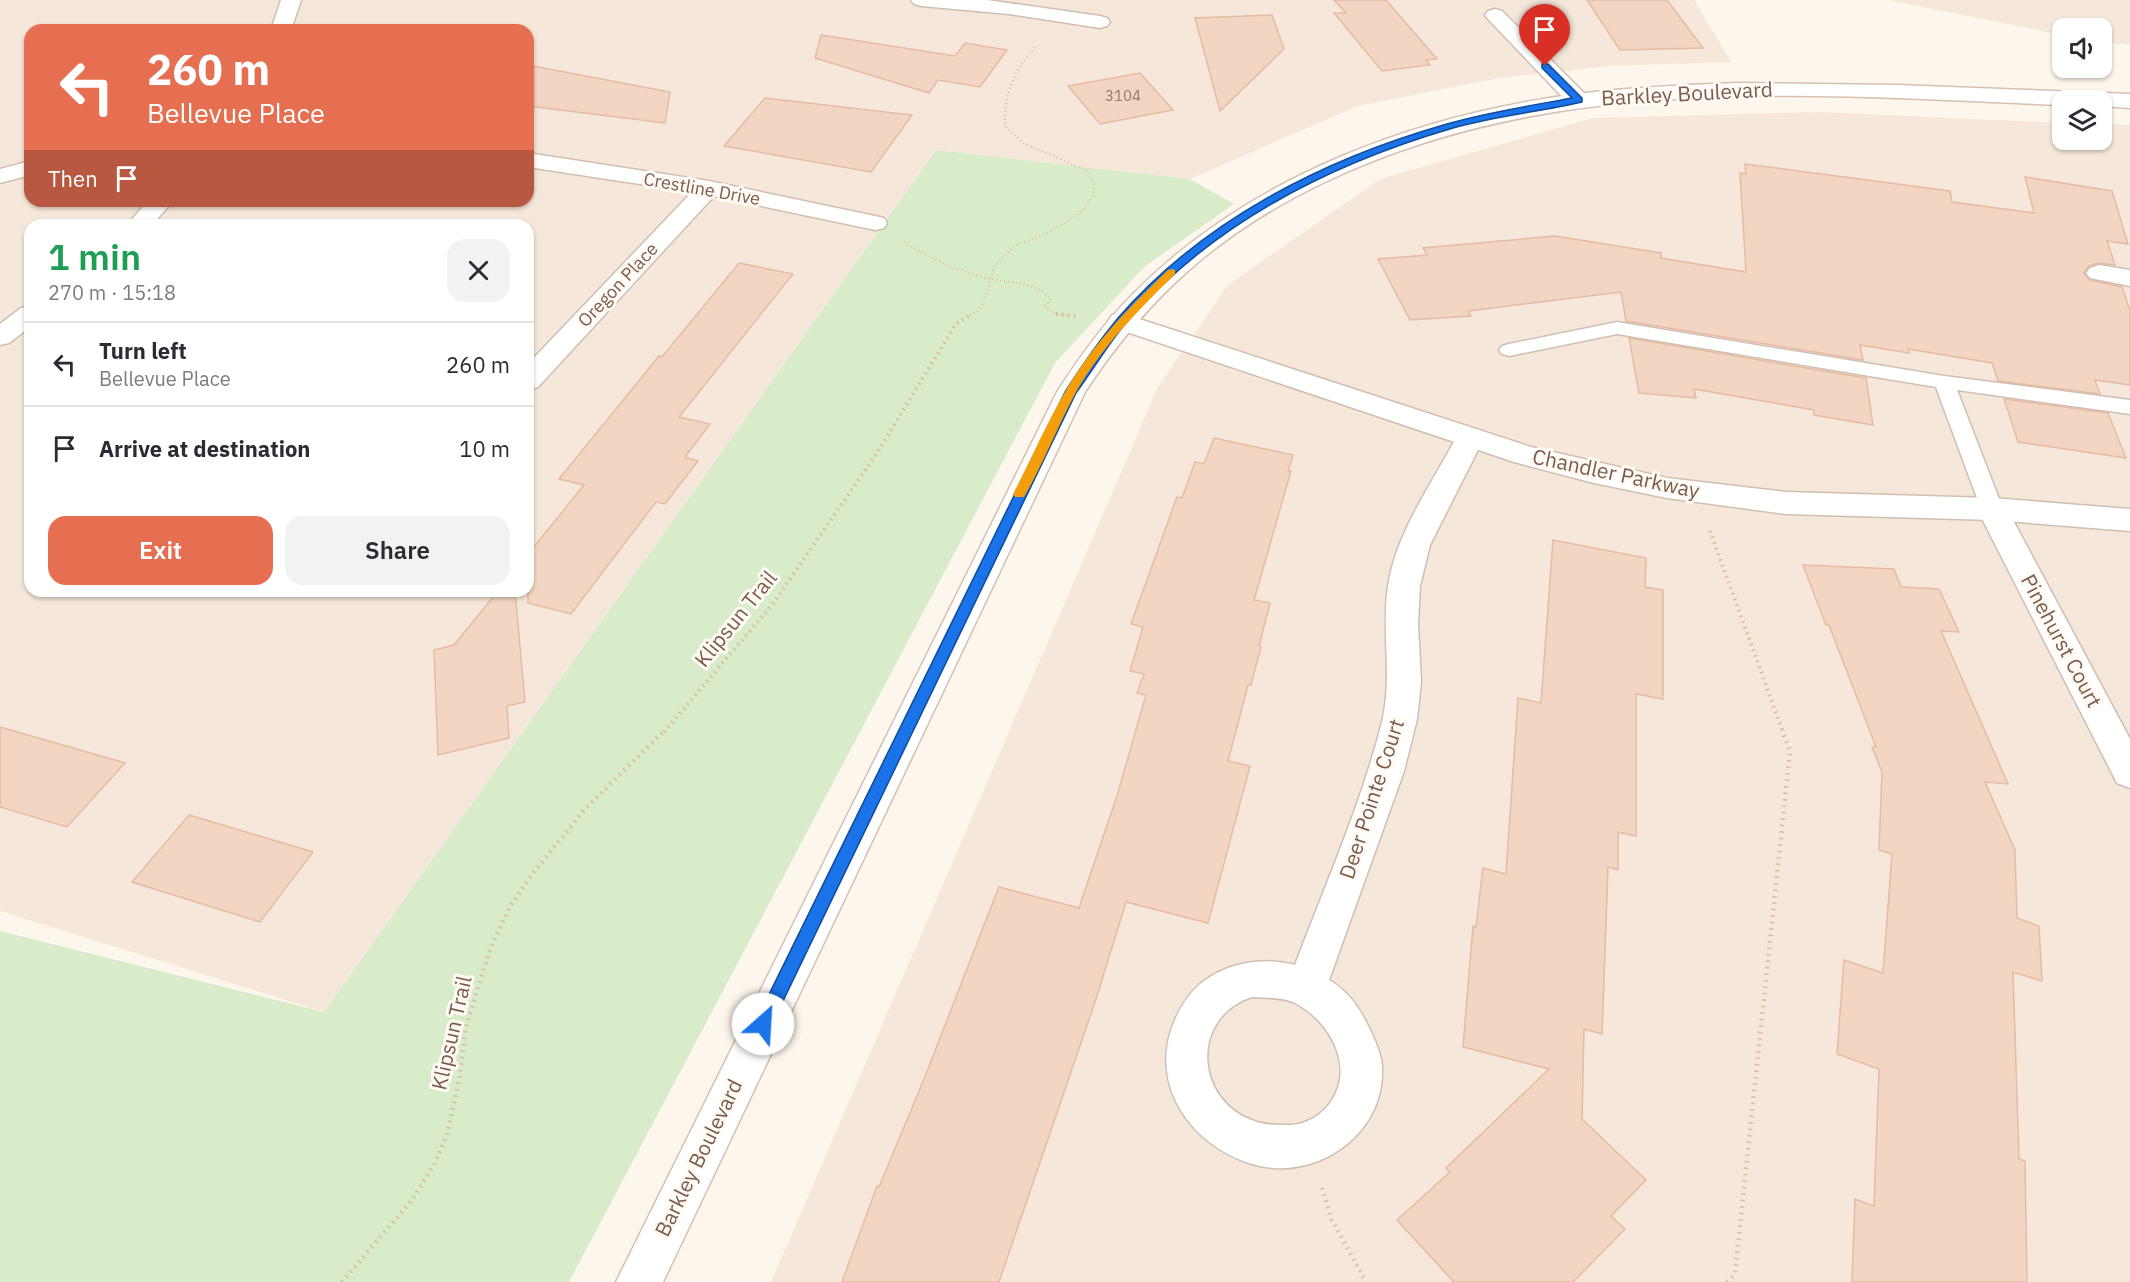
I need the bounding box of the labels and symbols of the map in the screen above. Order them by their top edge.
pin [1519,4,1570,66]
street label: Barkley Boulevard [1600,75,1774,111]
house number: 3104 [1105,86,1141,105]
street label: Crestline Drive [642,167,762,210]
street label: Oregon Place [573,237,663,332]
street label: Chandler Parkway [1530,442,1703,505]
street label: Klipsun Trail [688,564,783,672]
street label: Pinehurst Court [2015,569,2109,712]
street label: Deer Pointe Court [1332,715,1410,882]
street label: Klipsun Trail [424,973,478,1093]
position arrow [731,992,795,1056]
street label: Barkley Boulevard [648,1074,748,1241]

